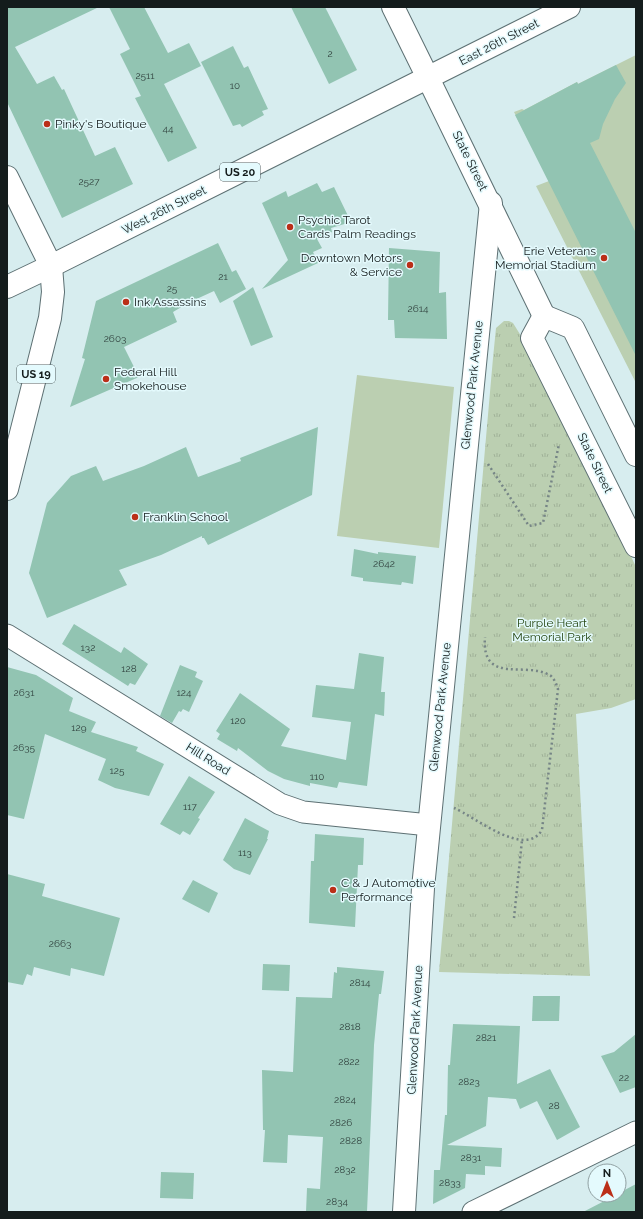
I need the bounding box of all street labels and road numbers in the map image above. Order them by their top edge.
street label: East 26th Street [457,16,541,68]
street label: State Street [449,129,491,193]
road number: US 20 [220,163,260,181]
street label: West 26th Street [120,183,208,237]
street label: Glenwood Park Avenue [458,320,486,450]
road number: US 19 [17,365,55,383]
street label: State Street [574,431,616,495]
street label: Glenwood Park Avenue [426,642,454,772]
street label: Hill Road [183,740,233,778]
street label: Glenwood Park Avenue [405,965,425,1095]

